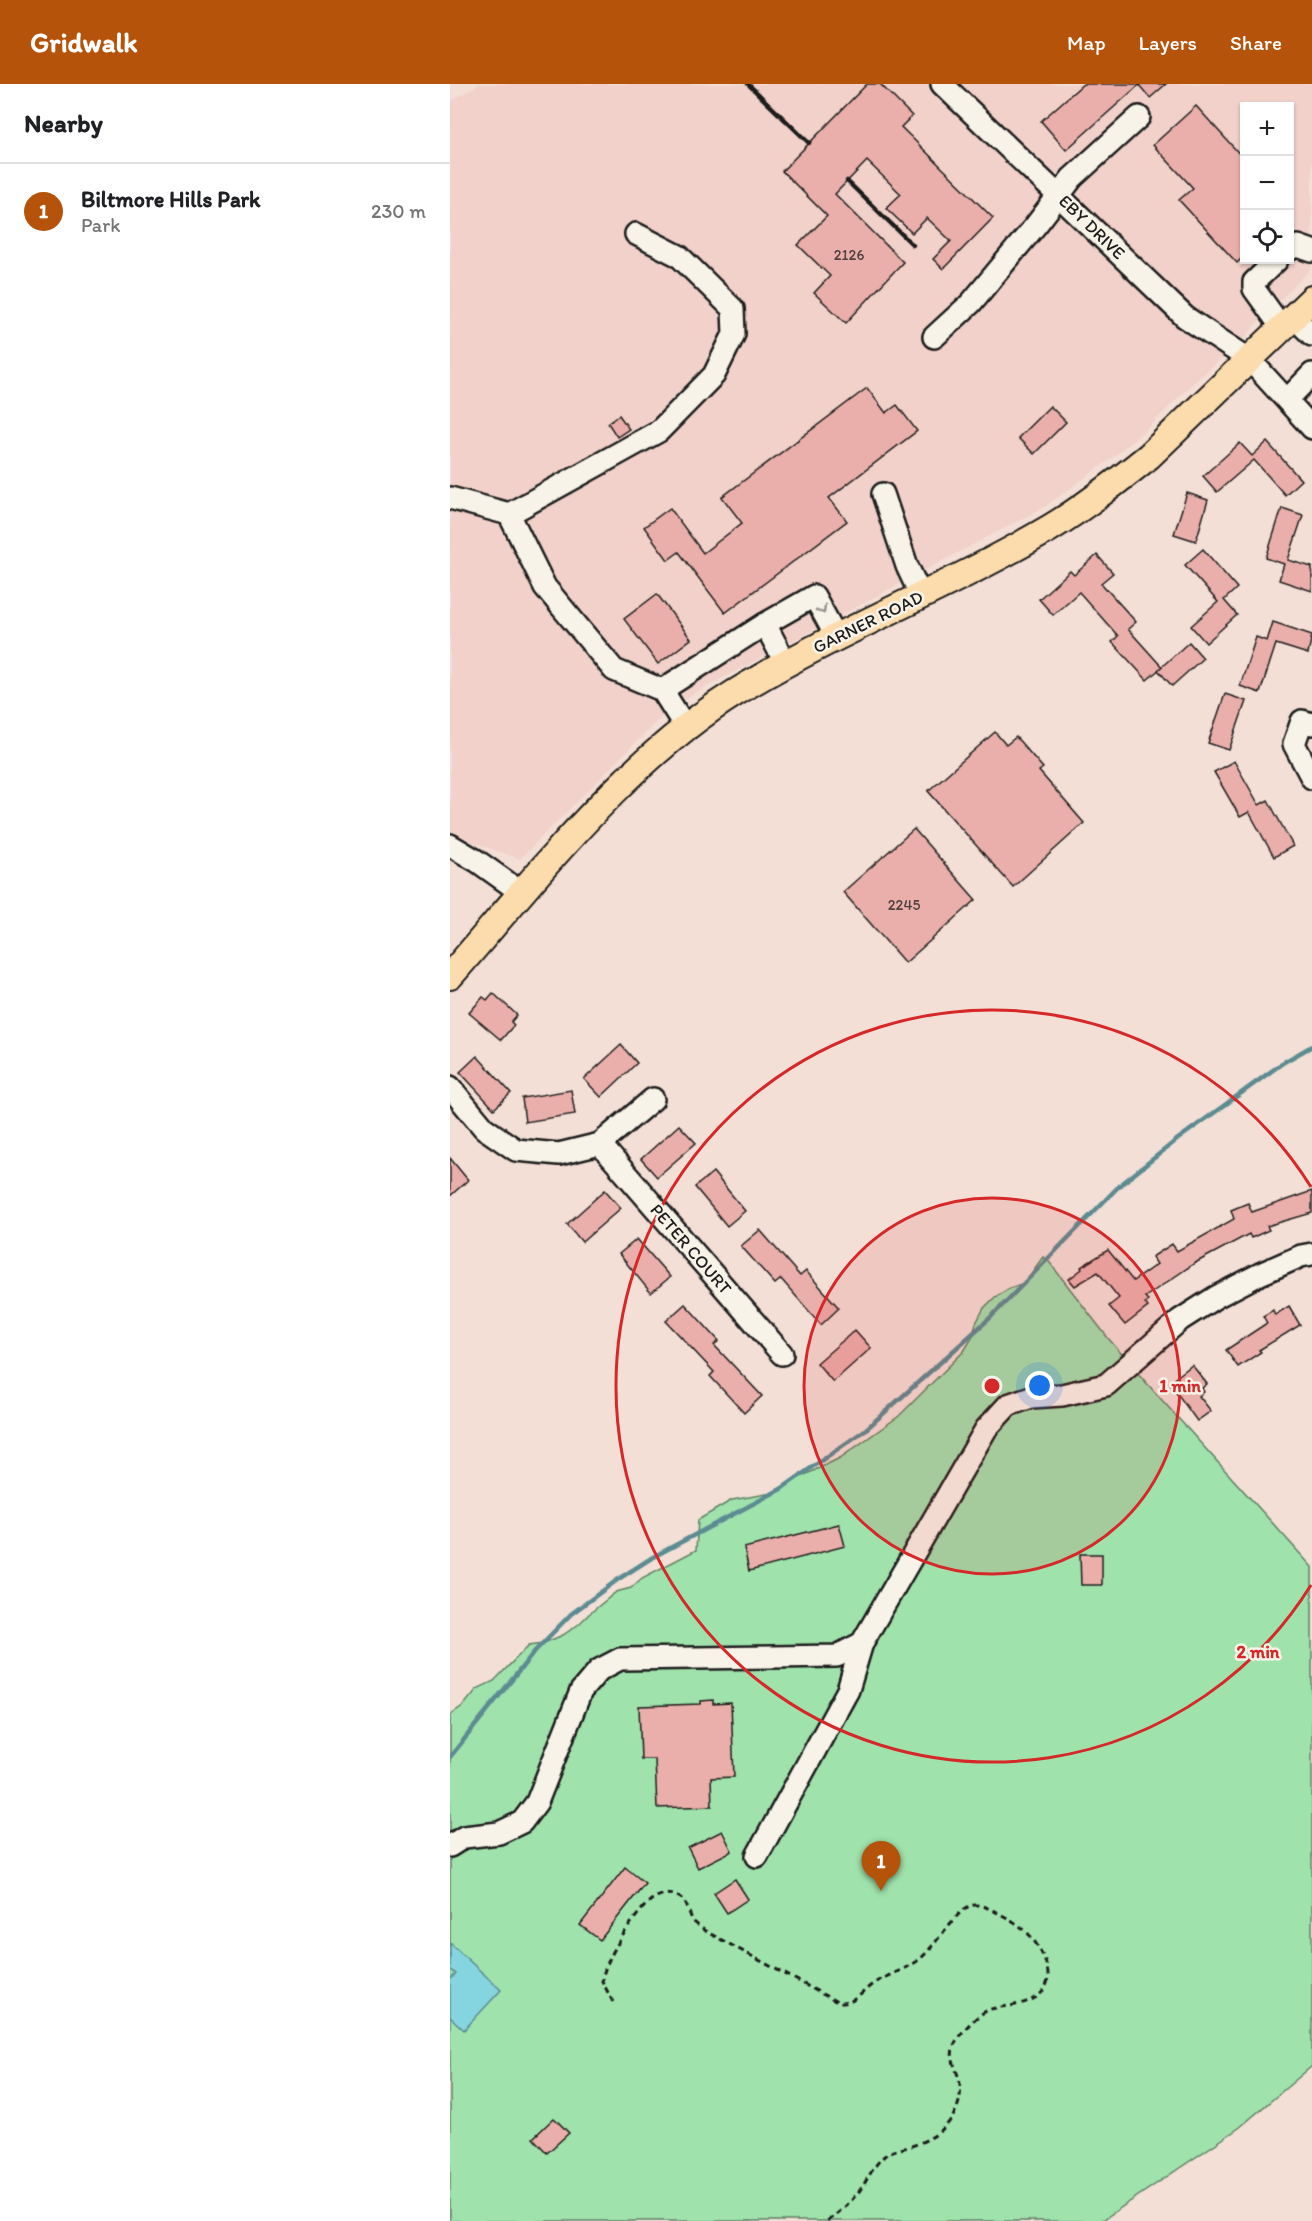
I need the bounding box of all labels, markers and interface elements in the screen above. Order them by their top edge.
text: Gridwalk [30,25,138,59]
text: Map [1067,30,1106,55]
text: Layers [1139,30,1197,55]
text: Share [1230,30,1282,55]
map controls [1240,102,1294,264]
button: + [1240,102,1294,156]
text: Nearby [24,107,103,139]
button: − [1240,156,1294,210]
text: Biltmore Hills Park [81,186,260,213]
street label: EBY DRIVE [1054,190,1130,264]
text: 1 [39,199,48,223]
text: 230 m [371,199,426,223]
button: locate [1240,210,1294,264]
text: Park [81,213,120,237]
house number: 2126 [834,246,864,264]
street label: GARNER ROAD [809,586,927,658]
one-way arrow [815,604,827,614]
house number: 2245 [888,896,920,914]
street label: PETER COURT [646,1199,736,1299]
your location [1025,1371,1054,1400]
text: 1 min [1159,1375,1201,1397]
centre of rings [982,1376,1002,1396]
text: 2 min [1237,1641,1280,1663]
pin: 1 [862,1842,900,1891]

